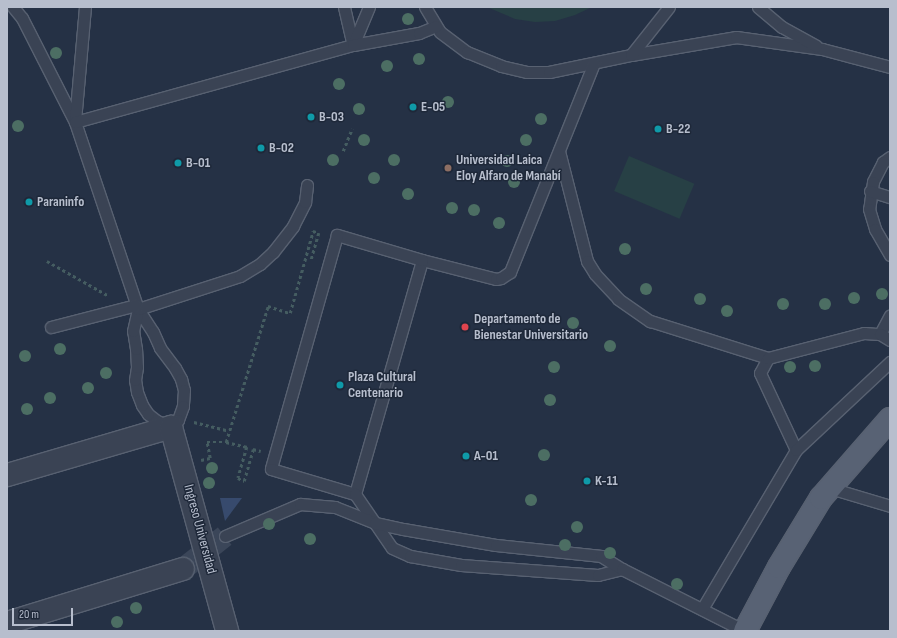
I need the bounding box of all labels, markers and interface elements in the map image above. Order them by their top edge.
place label: E-05 [421,99,445,115]
marker: E-05 [408,102,418,112]
place label: B-03 [319,109,344,125]
marker: B-03 [306,112,316,122]
place label: B-22 [666,121,690,137]
marker: B-22 [653,124,663,134]
place label: B-02 [269,140,294,156]
marker: B-02 [256,143,266,153]
place label: Universidad Laica Eloy Alfaro de Manabí [456,152,561,184]
place label: B-01 [186,155,210,171]
marker: B-01 [173,158,183,168]
marker: Universidad Laica Eloy Alfaro de Manabí [443,163,453,173]
place label: Paraninfo [37,194,84,210]
marker: Paraninfo [24,197,34,207]
place label: Departamento de Bienestar Universitario [474,311,588,344]
marker: Departamento de Bienestar Universitario [459,321,471,333]
place label: Plaza Cultural Centenario [348,369,416,402]
marker: Plaza Cultural Centenario [335,380,345,390]
place label: A-01 [474,448,498,464]
marker: A-01 [461,451,471,461]
place label: K-11 [595,473,618,489]
marker: K-11 [582,476,592,486]
street label: Ingreso Universidad [180,482,220,576]
scale bar [14,600,75,626]
text: 20 m [19,607,39,622]

